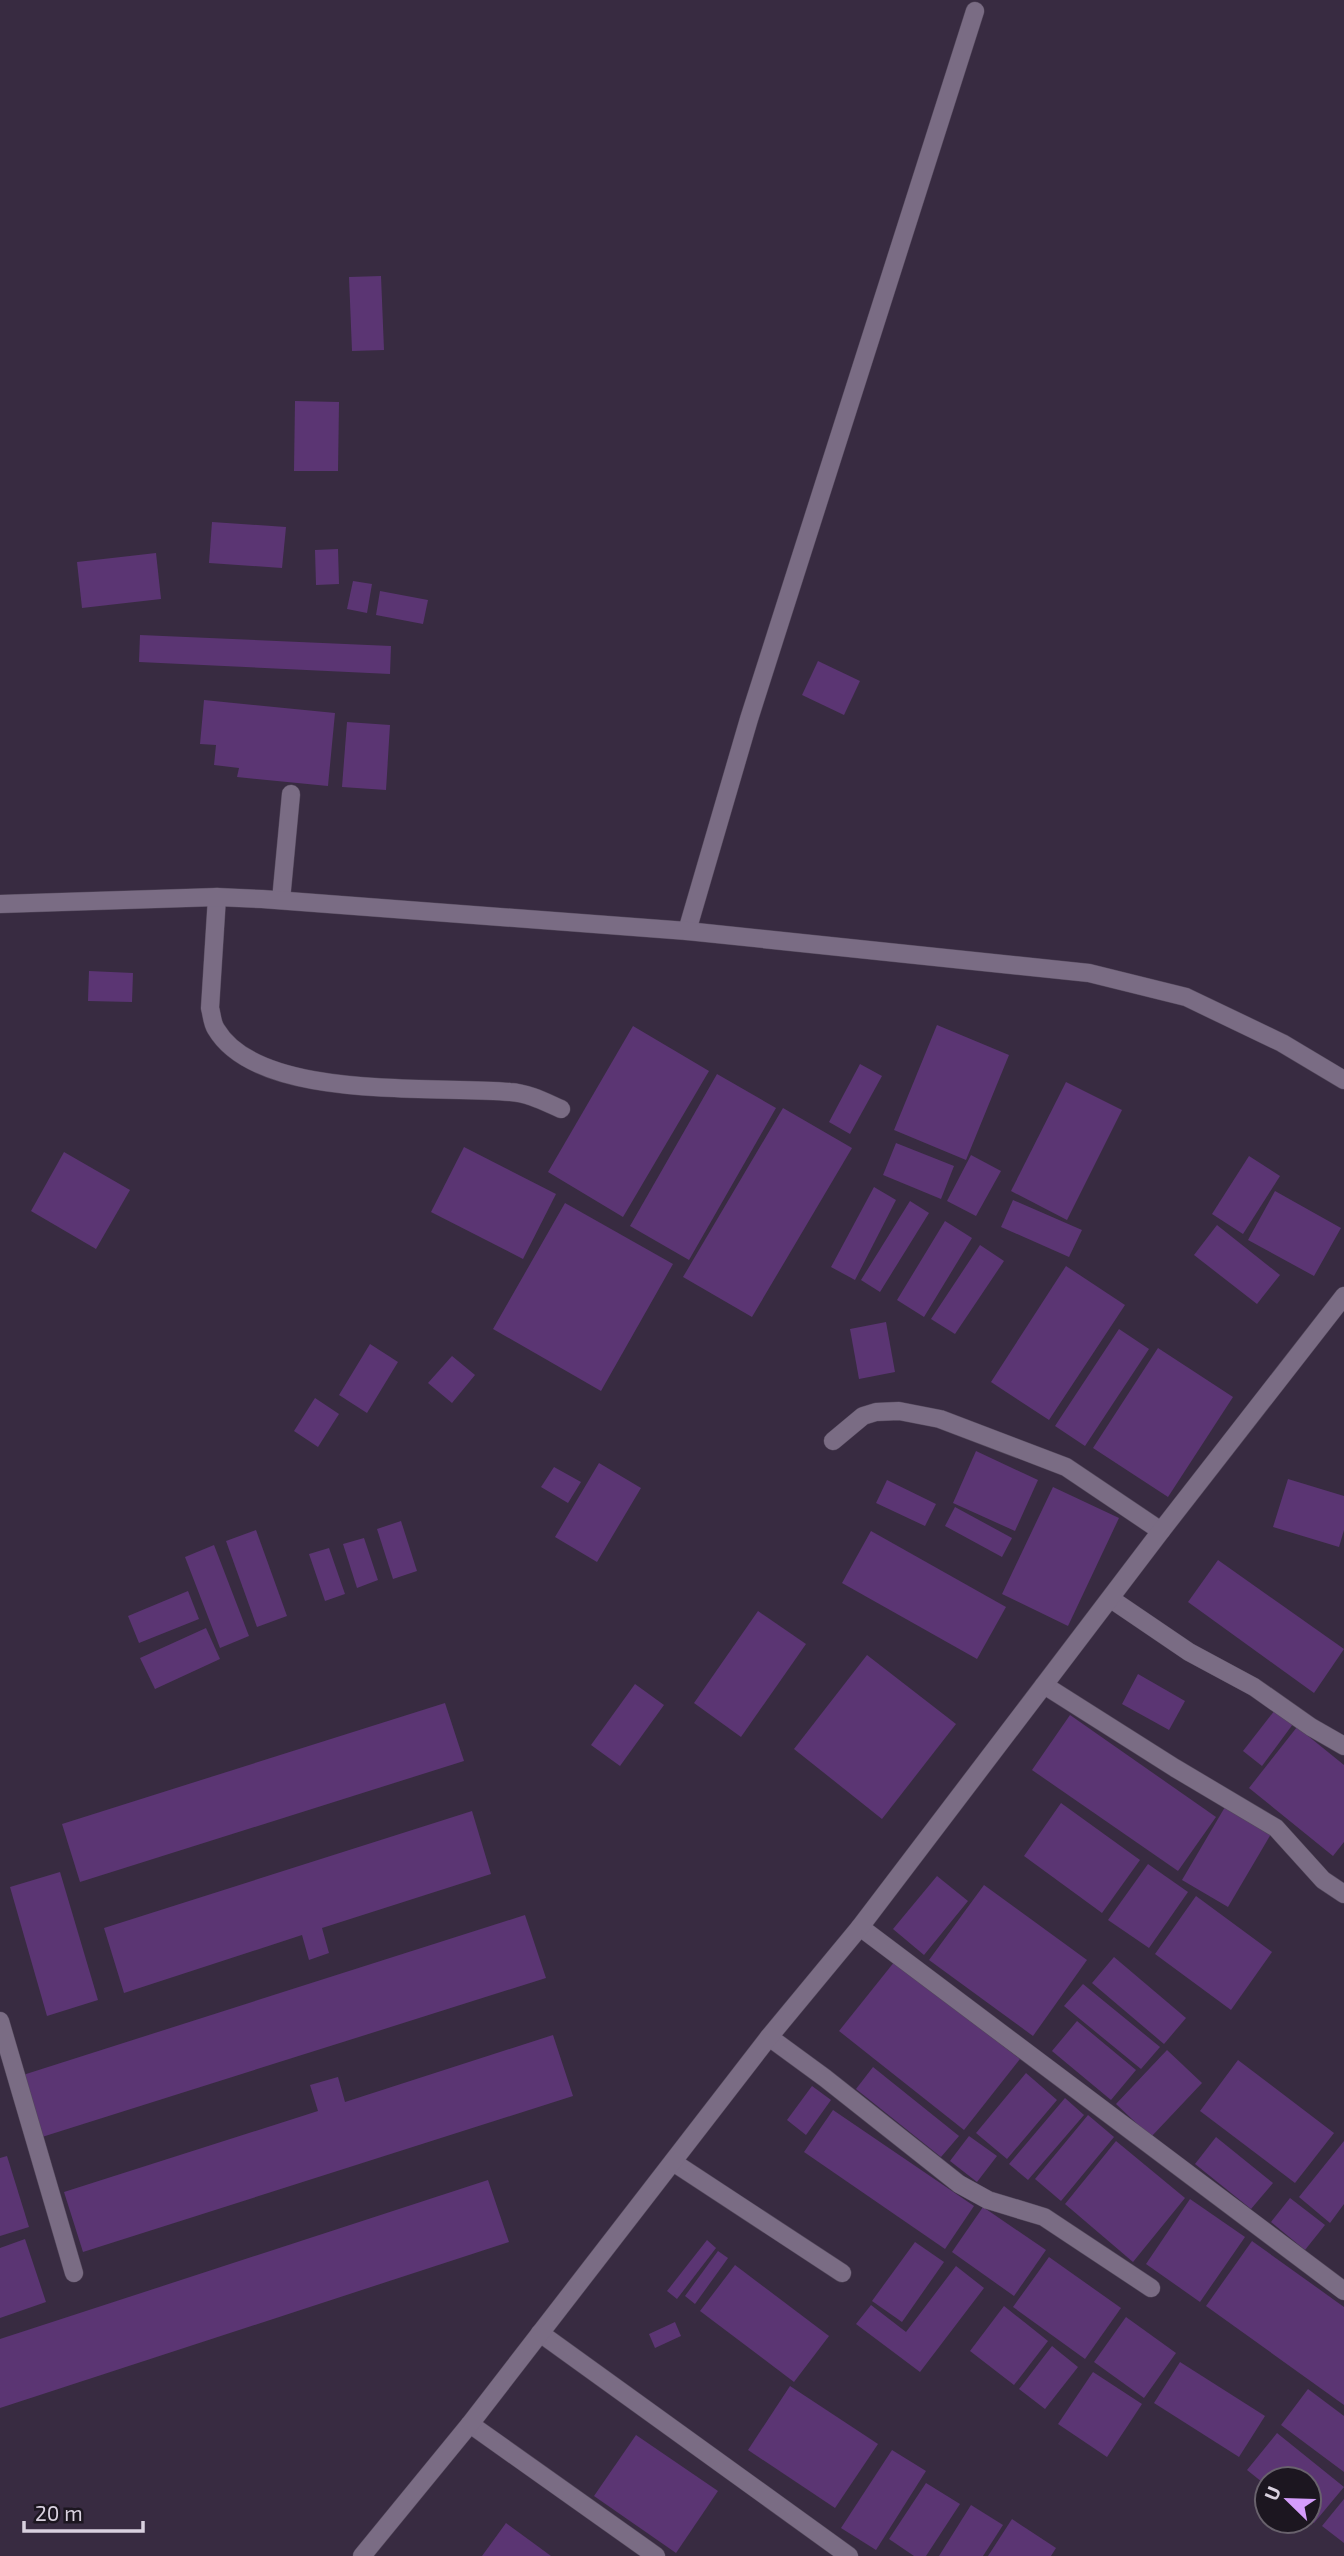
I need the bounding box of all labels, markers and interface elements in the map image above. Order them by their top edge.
north arrow [1253,2465,1323,2535]
text: U [1259,2483,1285,2504]
scale bar [24,2490,144,2534]
text: 20 m [35,2500,83,2525]

